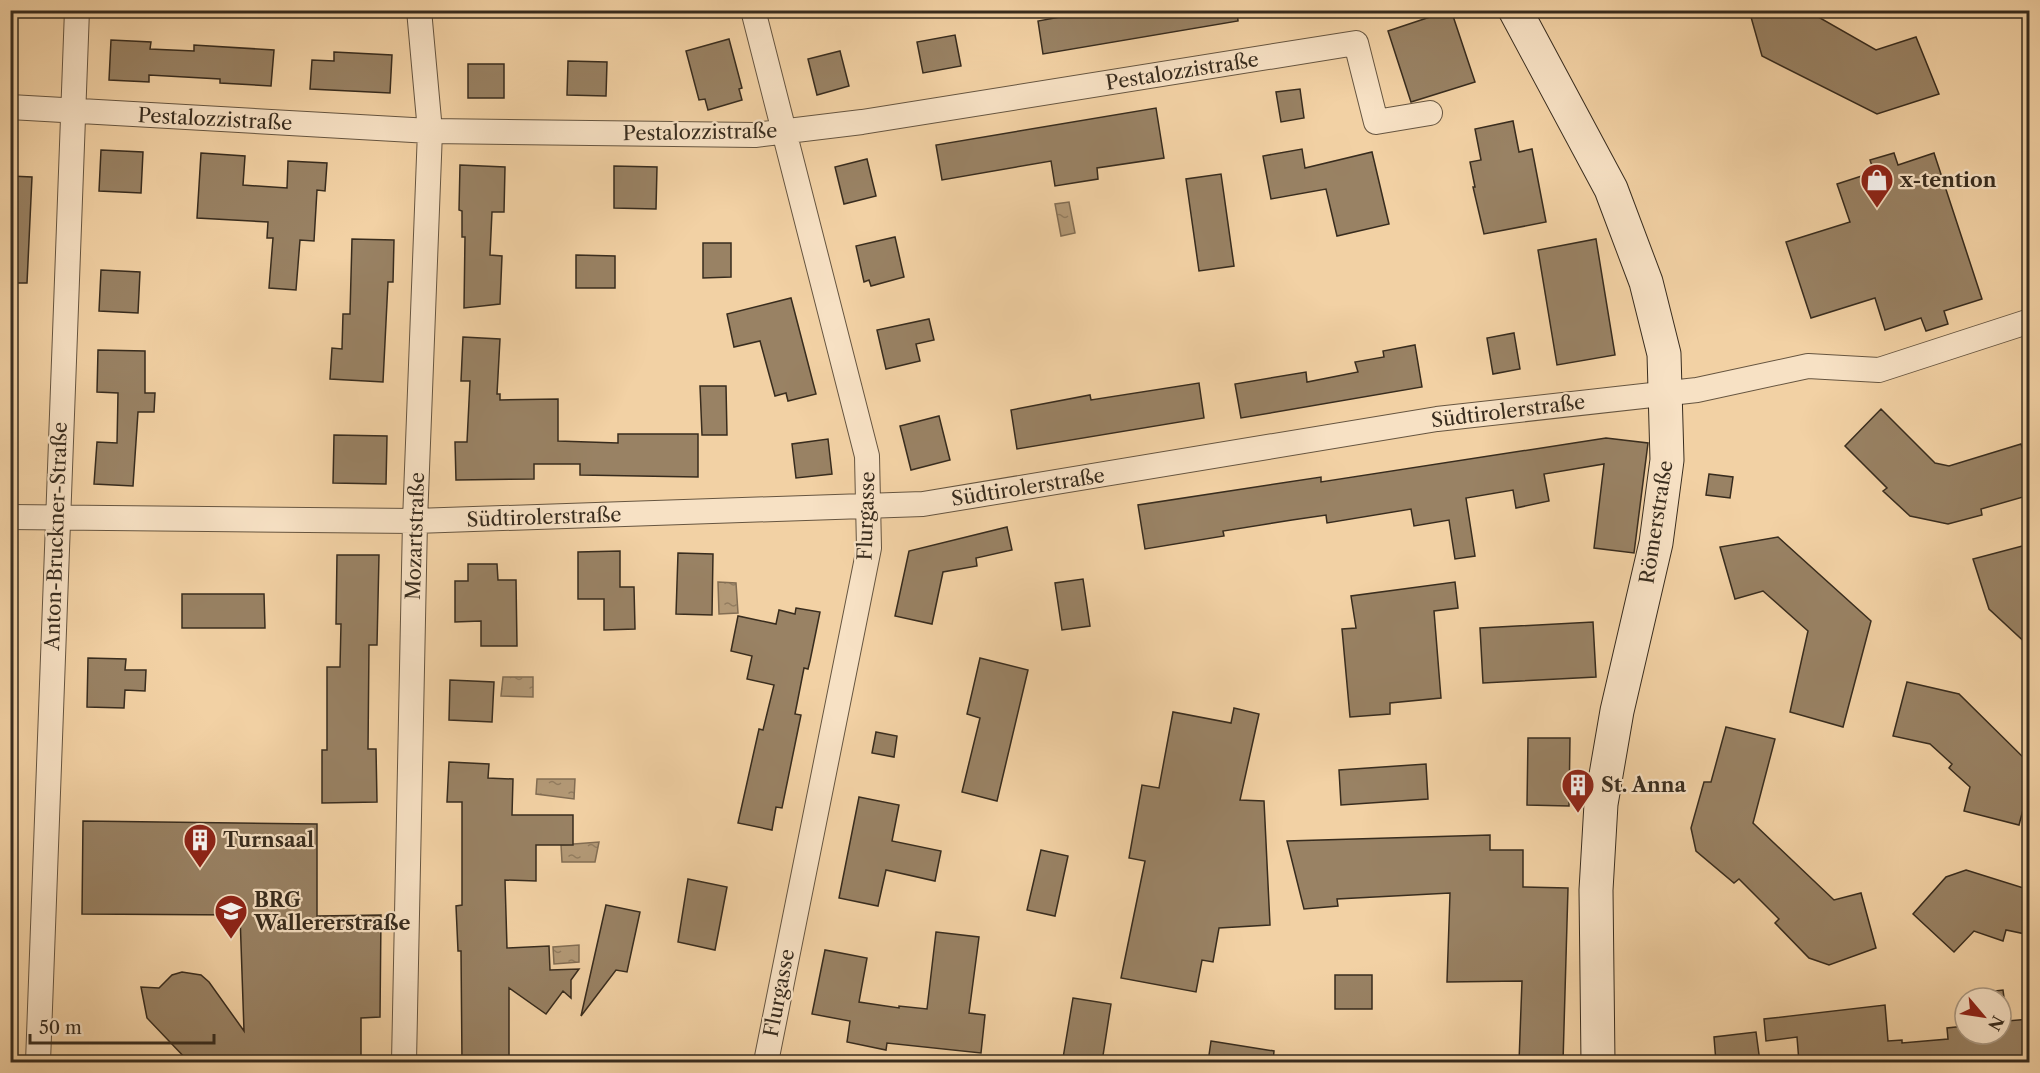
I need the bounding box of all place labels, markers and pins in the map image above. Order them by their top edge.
shop icon: x-tention [1859,162,1895,209]
place label: x-tention [1900,168,1997,192]
building icon: St. Anna [1560,767,1596,814]
place label: St. Anna [1601,773,1687,797]
building icon: Turnsaal [182,822,218,869]
place label: Turnsaal [223,828,314,852]
place label: BRG Wallererstraße [253,888,410,935]
school or university icon: BRG Wallererstraße [213,893,249,940]

